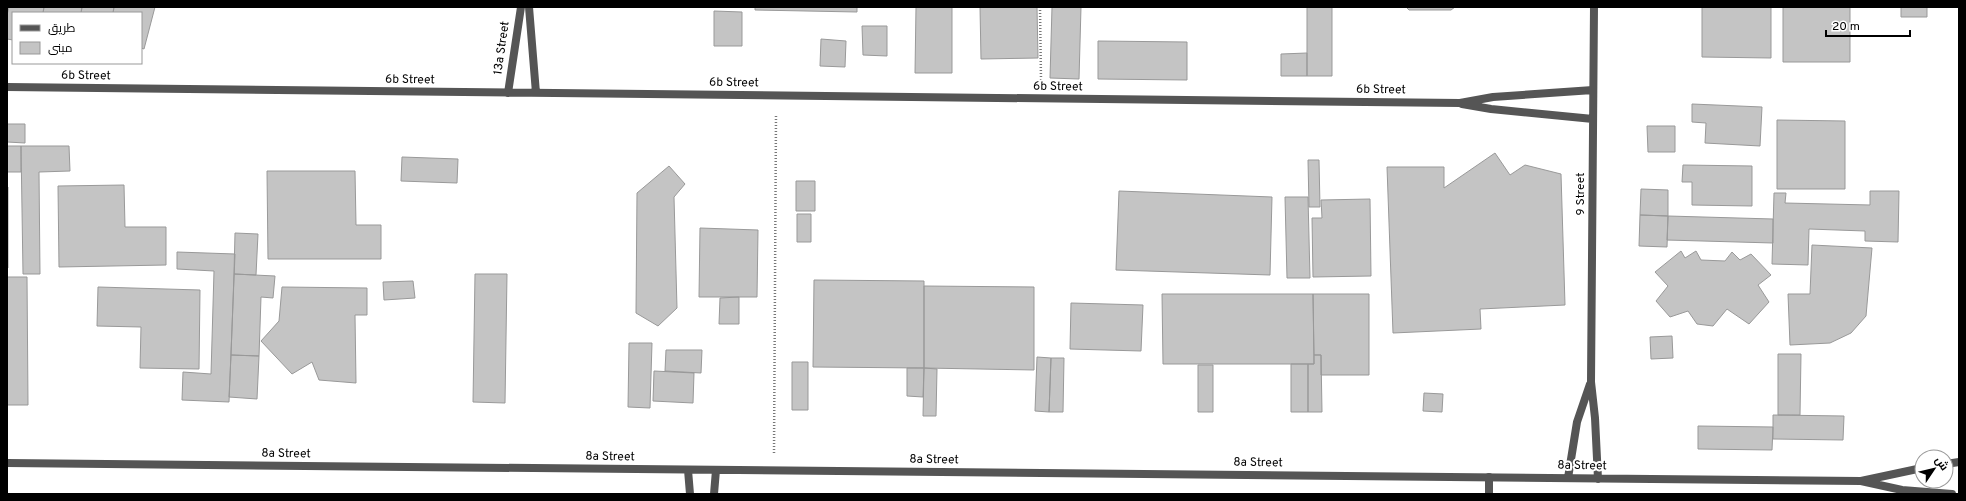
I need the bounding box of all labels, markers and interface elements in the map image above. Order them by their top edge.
legend [12,12,142,64]
scale bar [1826,12,1910,38]
text: 20 m [1832,19,1860,35]
street label: 13a Street [490,20,514,76]
text: طريق [48,21,76,37]
text: مبنى [48,41,73,57]
street label: 6b Street [61,68,111,84]
street label: 6b Street [385,72,435,88]
street label: 6b Street [709,75,759,91]
street label: 6b Street [1033,79,1083,95]
street label: 6b Street [1356,82,1406,98]
street label: 9 Street [1573,172,1589,216]
street label: 8a Street [261,446,311,462]
street label: 8a Street [585,449,635,465]
north arrow [1914,449,1954,489]
street label: 8a Street [909,452,959,468]
text: ش [1932,454,1951,474]
street label: 8a Street [1233,455,1283,471]
street label: 8a Street [1557,458,1607,474]

